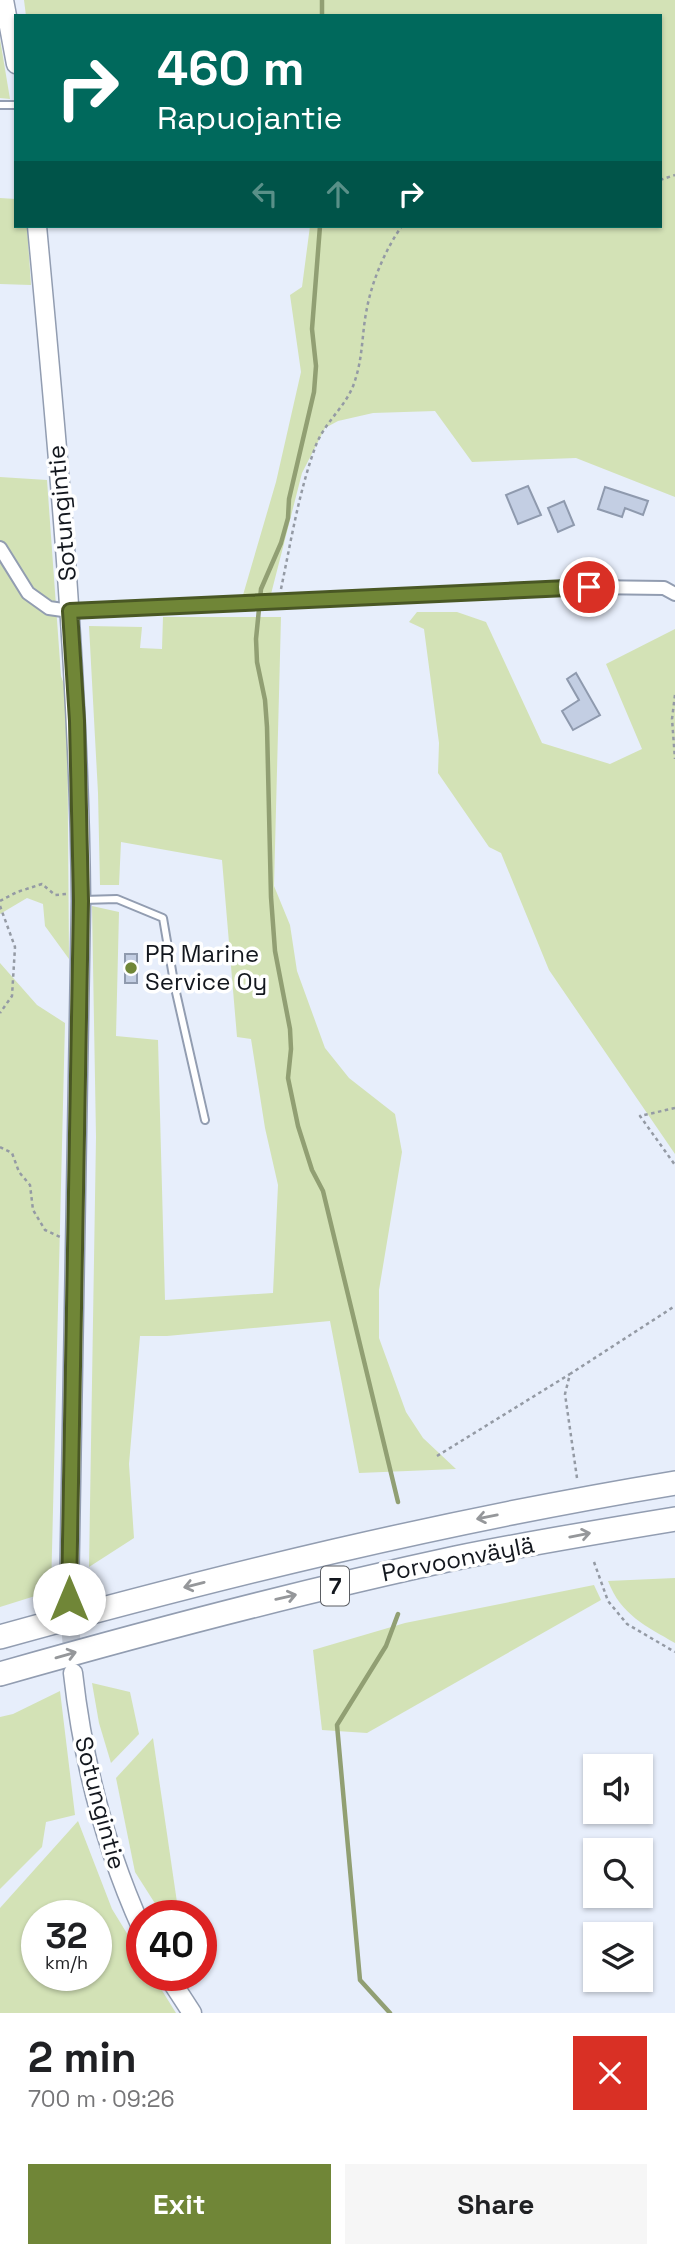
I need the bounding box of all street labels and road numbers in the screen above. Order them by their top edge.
street label: Sotungintie [40,444,83,582]
street label: Porvoonväylä [379,1528,537,1588]
road number: 7 [321,1567,349,1606]
street label: Sotungintie [68,1733,133,1873]

